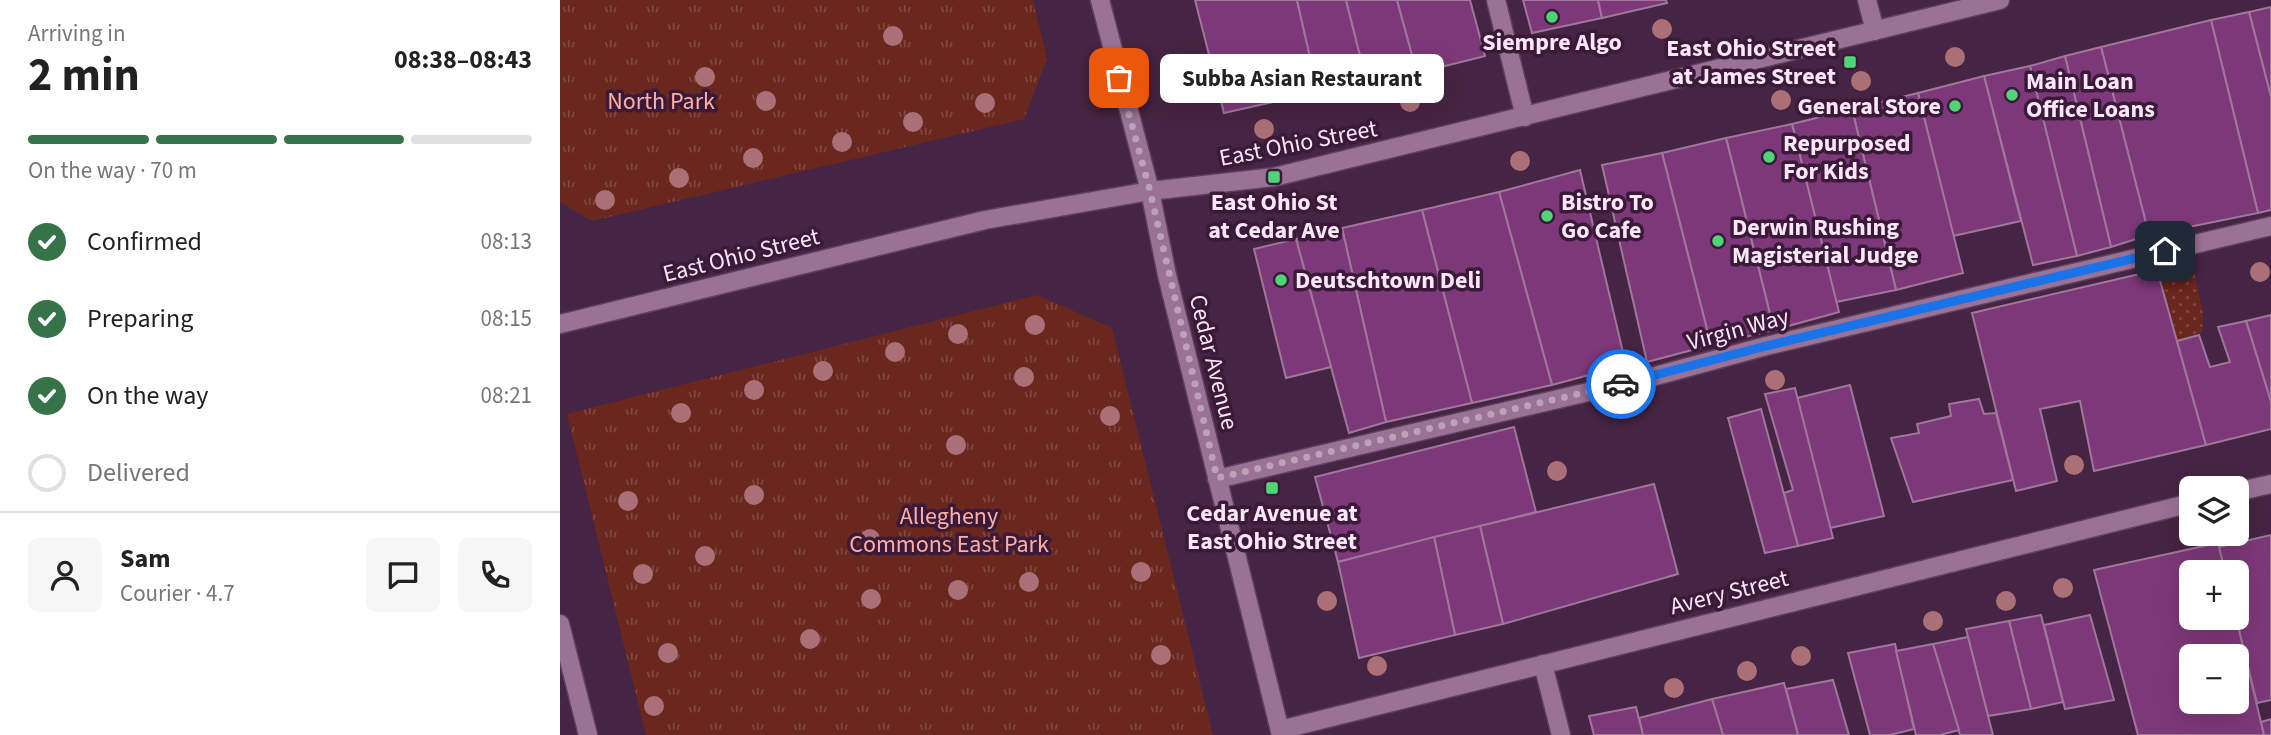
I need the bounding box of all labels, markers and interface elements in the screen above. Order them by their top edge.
marker: Siempre Algo [1544,9,1560,25]
text: Arriving in [28,17,126,50]
place label: Siempre Algo [1482,25,1622,60]
place label: East Ohio Street at James Street [1666,31,1836,94]
text: 08:38–08:43 [394,41,532,78]
text: 2 min [28,43,140,108]
pin [1089,48,1149,108]
callout: Subba Asian Restaurant [1161,54,1444,102]
marker: East Ohio Street at James Street [1842,54,1858,70]
icon: bag [1100,59,1138,97]
text: Subba Asian Restaurant [1182,62,1422,95]
place label: Main Loan Office Loans [2026,64,2155,127]
park label: North Park [607,84,715,119]
marker: Main Loan Office Loans [2004,87,2020,103]
place label: General Store [1797,89,1941,124]
marker: General Store [1947,98,1963,114]
street label: East Ohio Street [1216,111,1380,176]
place label: Repurposed For Kids [1783,126,1911,189]
marker: Repurposed For Kids [1761,149,1777,165]
text: On the way · 70 m [28,154,197,187]
marker: East Ohio St at Cedar Ave [1266,169,1282,185]
place label: East Ohio St at Cedar Ave [1208,185,1340,248]
place label: Bistro To Go Cafe [1561,185,1654,248]
marker: Bistro To Go Cafe [1539,208,1555,224]
place label: Derwin Rushing Magisterial Judge [1732,210,1919,273]
street label: East Ohio Street [659,219,823,292]
pin [2135,221,2195,281]
icon: check [28,223,66,261]
text: Confirmed [87,223,202,260]
text: 08:13 [481,225,532,258]
icon: home [2146,232,2184,270]
marker: Derwin Rushing Magisterial Judge [1710,233,1726,249]
place label: Deutschtown Deli [1295,263,1481,298]
marker: Deutschtown Deli [1273,272,1289,288]
street label: Cedar Avenue [1180,291,1247,433]
street label: Virgin Way [1683,299,1793,360]
icon: check [28,300,66,338]
text: Preparing [87,300,193,337]
text: 08:15 [481,302,532,335]
courier [1586,349,1656,419]
icon: car [1602,365,1640,403]
icon: check [28,377,66,415]
text: On the way [87,377,208,414]
text: 08:21 [481,379,532,412]
text: Delivered [87,454,190,491]
map controls [2179,476,2249,714]
button: layers [2179,476,2249,546]
marker: Cedar Avenue at East Ohio Street [1264,480,1280,496]
place label: Cedar Avenue at East Ohio Street [1186,496,1358,559]
park label: Allegheny Commons East Park [849,499,1049,562]
button: person [28,538,102,612]
button: chat [366,538,440,612]
button: phone [458,538,532,612]
text: Sam [120,540,170,577]
button: + [2179,560,2249,630]
street label: Avery Street [1666,561,1792,624]
text: Courier · 4.7 [120,577,235,610]
button: − [2179,644,2249,714]

